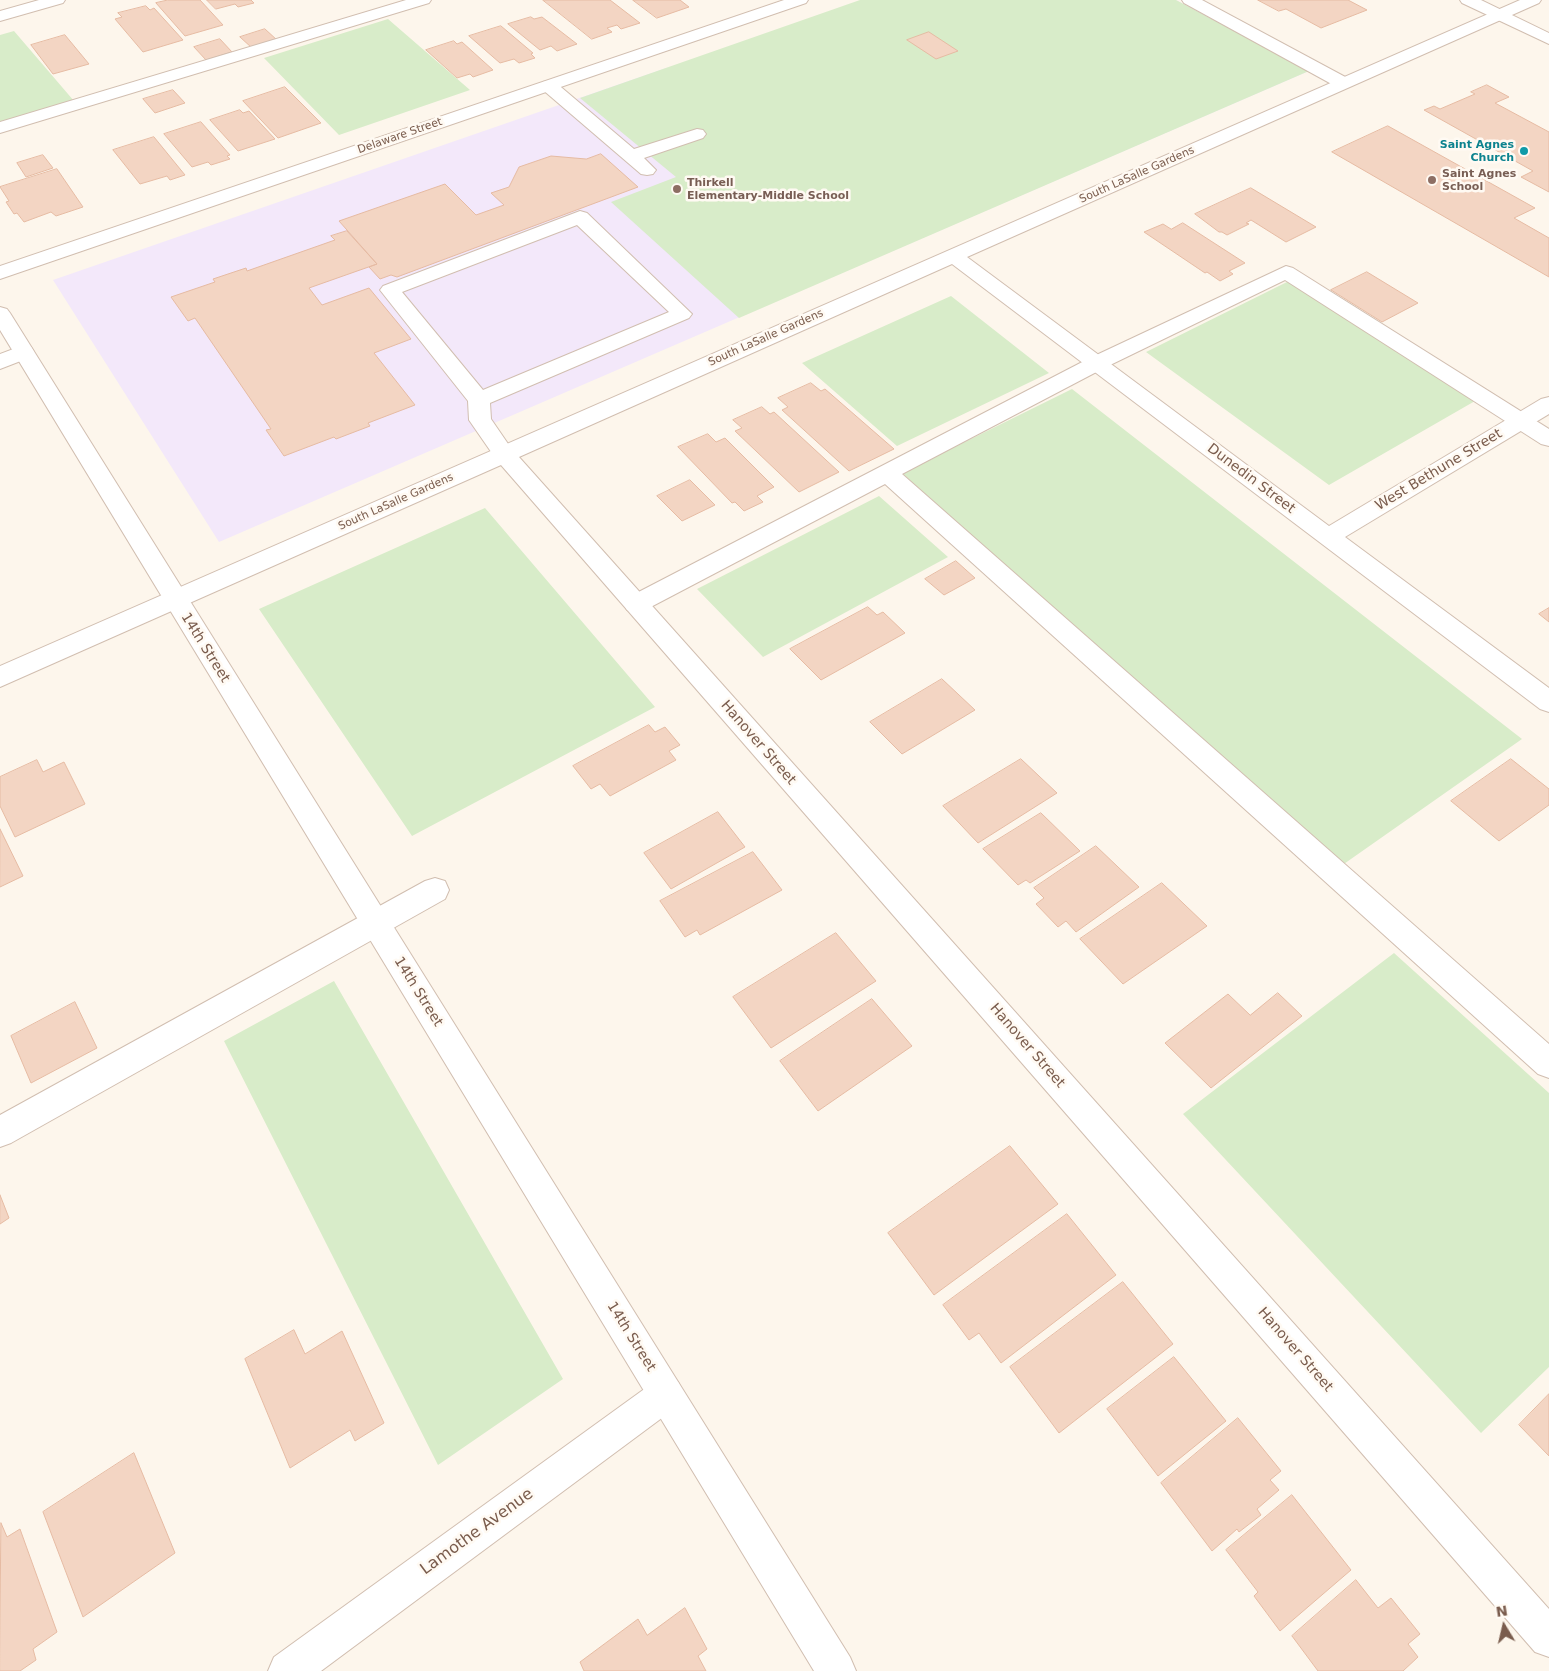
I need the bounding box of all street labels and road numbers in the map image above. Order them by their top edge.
street label: Delaware Street [356,115,444,157]
street label: South LaSalle Gardens [1077,144,1197,206]
street label: South LaSalle Gardens [706,307,826,369]
street label: West Bethune Street [1373,426,1505,514]
street label: Dunedin Street [1204,440,1298,518]
street label: South LaSalle Gardens [336,471,456,533]
street label: 14th Street [177,610,233,686]
street label: Hanover Street [717,697,799,789]
street label: 14th Street [390,954,446,1030]
street label: Hanover Street [986,1000,1068,1092]
street label: 14th Street [603,1299,659,1375]
street label: Hanover Street [1254,1304,1336,1396]
street label: Lamothe Avenue [417,1485,537,1579]

